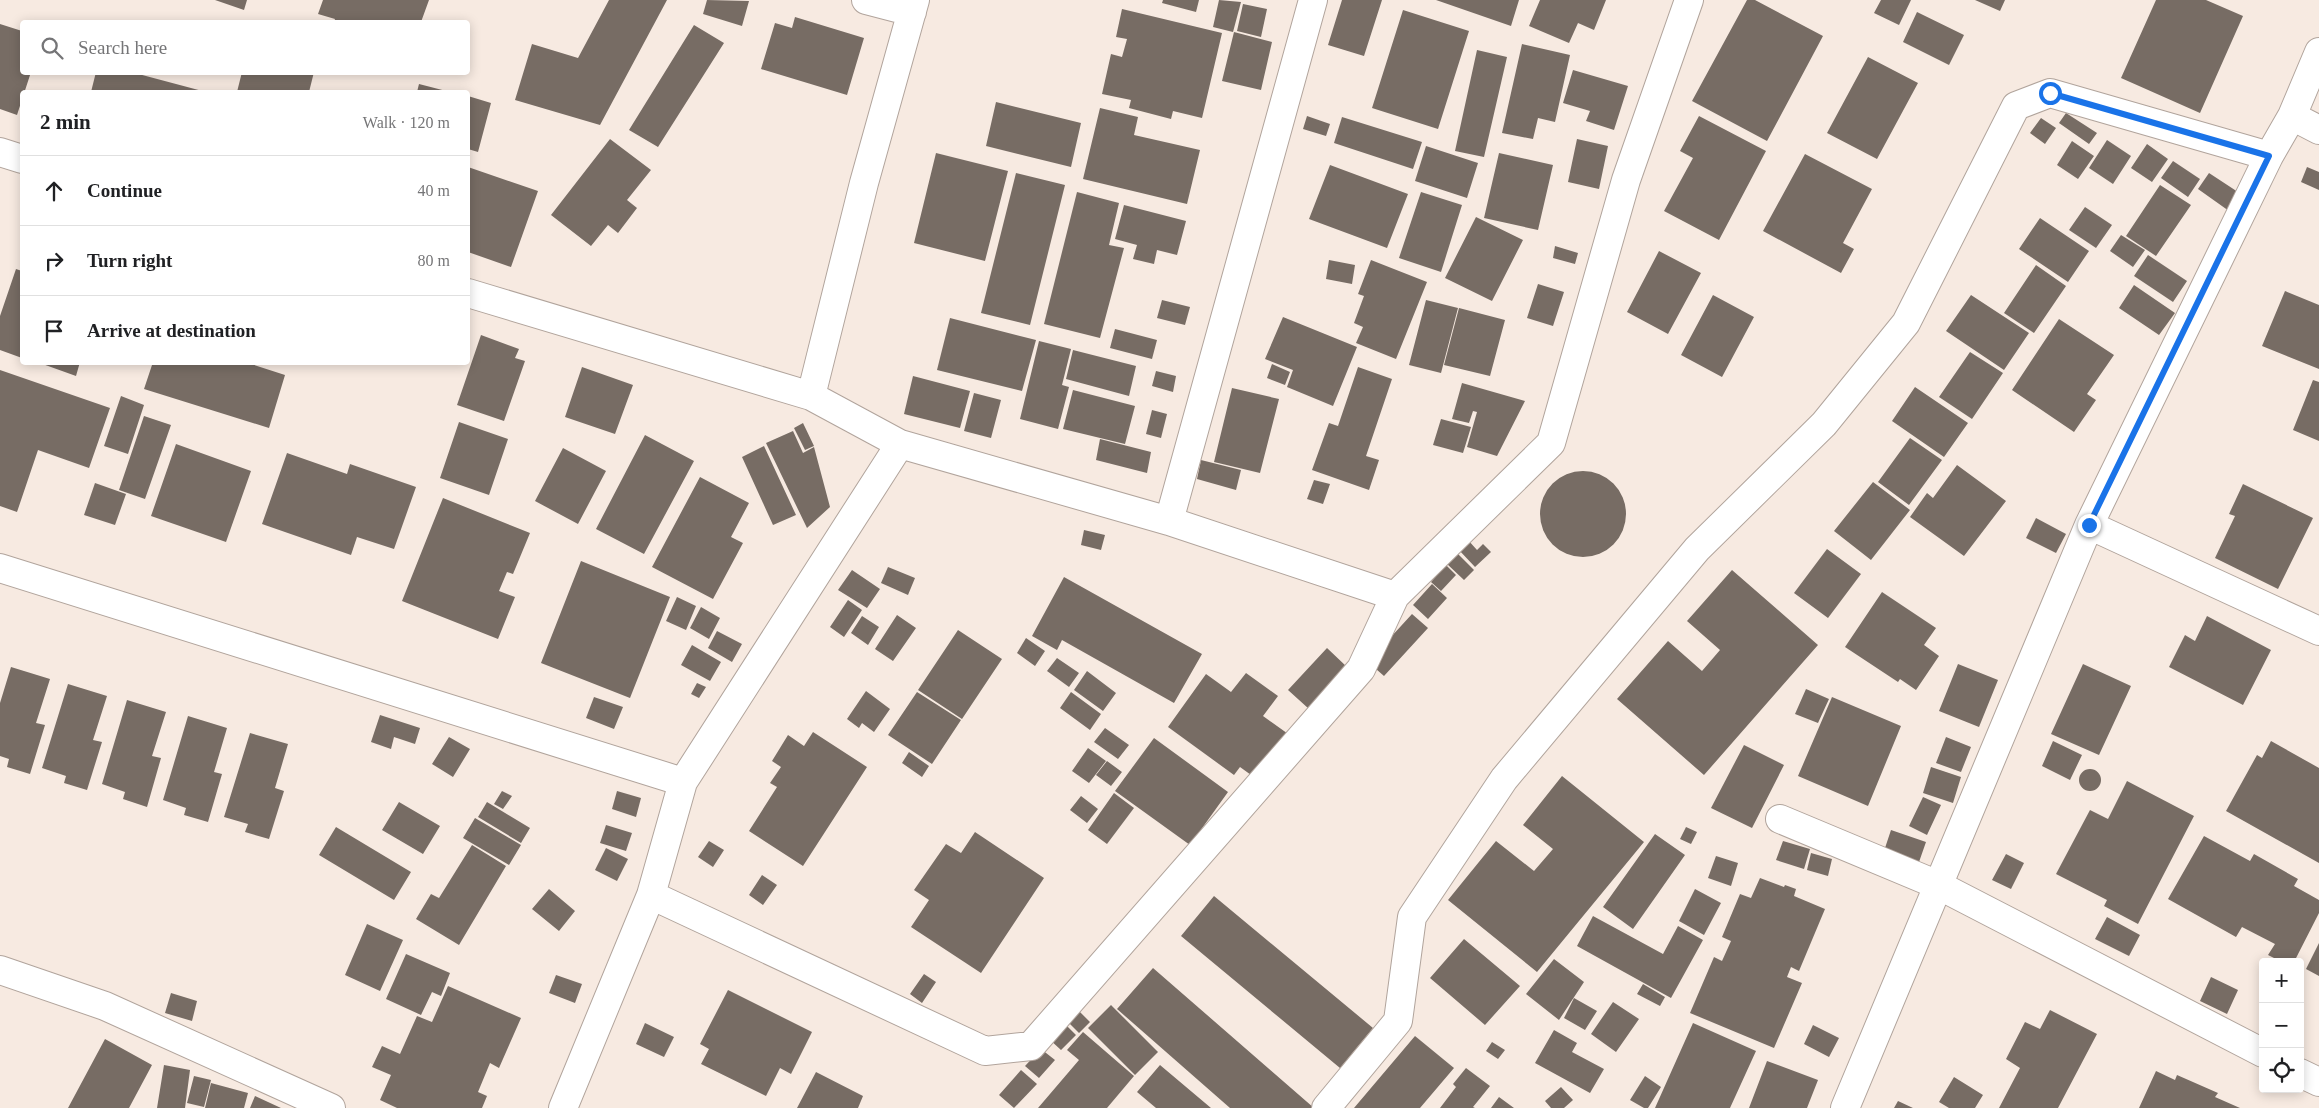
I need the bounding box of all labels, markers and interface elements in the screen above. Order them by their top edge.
search box [20,20,470,75]
icon: search [38,34,66,62]
text: Search here [78,37,167,58]
route start [2039,82,2062,105]
text: 2 min [40,110,91,134]
text: Walk · 120 m [363,114,450,131]
icon: ahead [40,177,68,205]
text: Continue [87,180,162,201]
text: 40 m [418,182,450,199]
icon: right [40,247,68,275]
text: Turn right [87,250,172,271]
text: 80 m [418,252,450,269]
icon: arrive [40,317,68,345]
text: Arrive at destination [87,320,256,341]
route end [2078,514,2101,537]
map controls [2259,958,2304,1093]
button: + [2259,958,2304,1003]
button: − [2259,1003,2304,1048]
button: locate [2259,1048,2304,1093]

